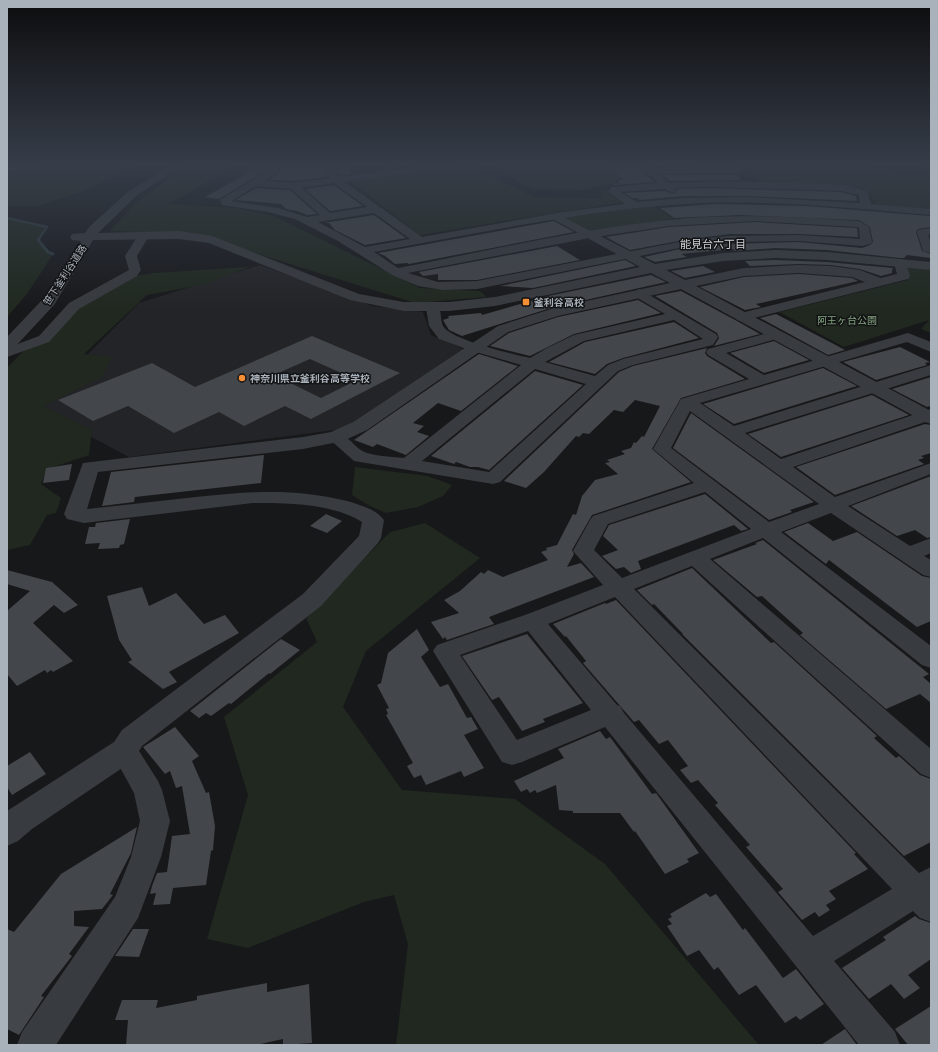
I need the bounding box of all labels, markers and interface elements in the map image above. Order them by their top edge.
district label: 能見台六丁目 [680,238,746,251]
street label: 笹下釜利谷道路 [41,243,89,307]
marker: 釜利谷高校 [521,297,531,307]
place label: 釜利谷高校 [533,297,584,308]
park label: 阿王ヶ台公園 [817,315,877,326]
marker: 神奈川県立釜利谷高等学校 [237,373,247,383]
place label: 神奈川県立釜利谷高等学校 [250,373,370,384]

